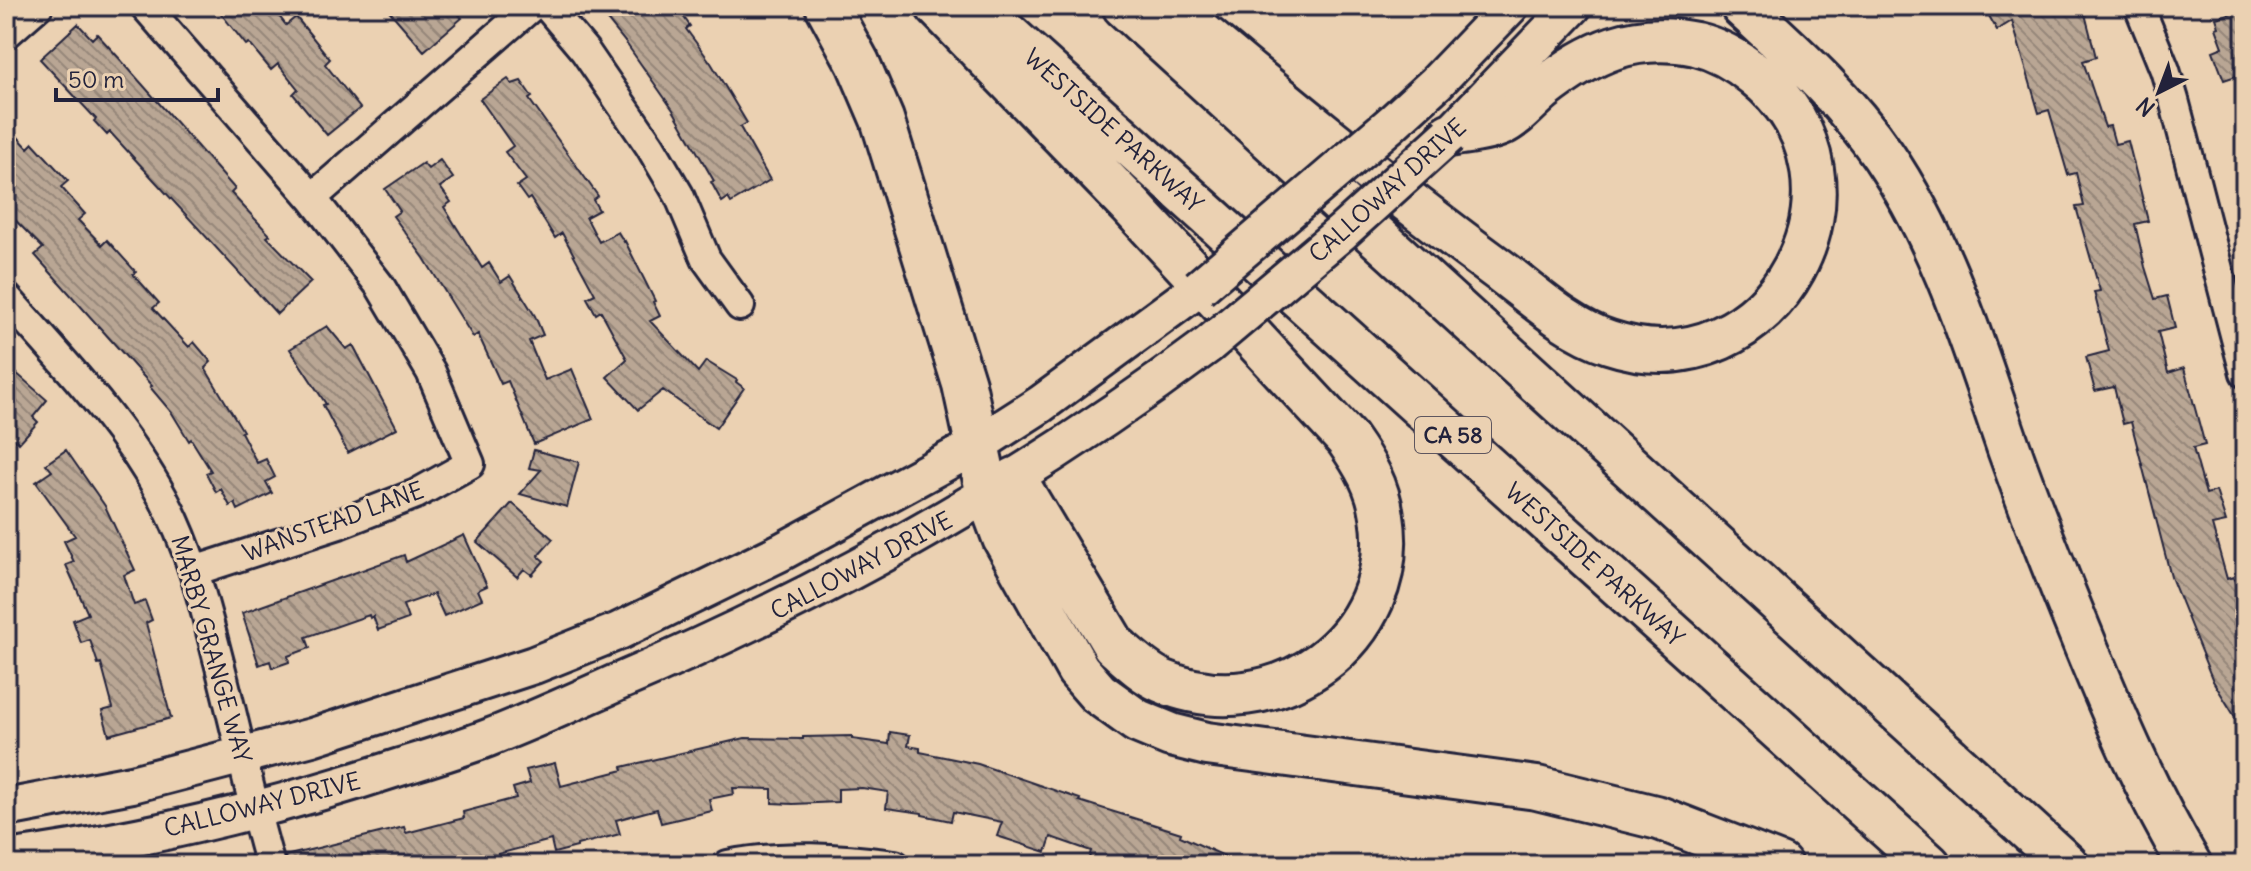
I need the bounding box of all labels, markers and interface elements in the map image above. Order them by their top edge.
street label: WESTSIDE PARKWAY [1018,42,1210,218]
scale bar [56,52,218,102]
north arrow [2119,52,2199,132]
text: 50 m [68,64,124,94]
text: N [2131,91,2161,122]
street label: CALLOWAY DRIVE [1302,111,1472,269]
road number: CA 58 [1415,417,1491,453]
street label: WANSTEAD LANE [238,474,428,568]
street label: WESTSIDE PARKWAY [1499,476,1691,652]
street label: CALLOWAY DRIVE [765,504,957,626]
street label: MARBY GRANGE WAY [165,532,259,766]
street label: CALLOWAY DRIVE [161,765,363,843]

